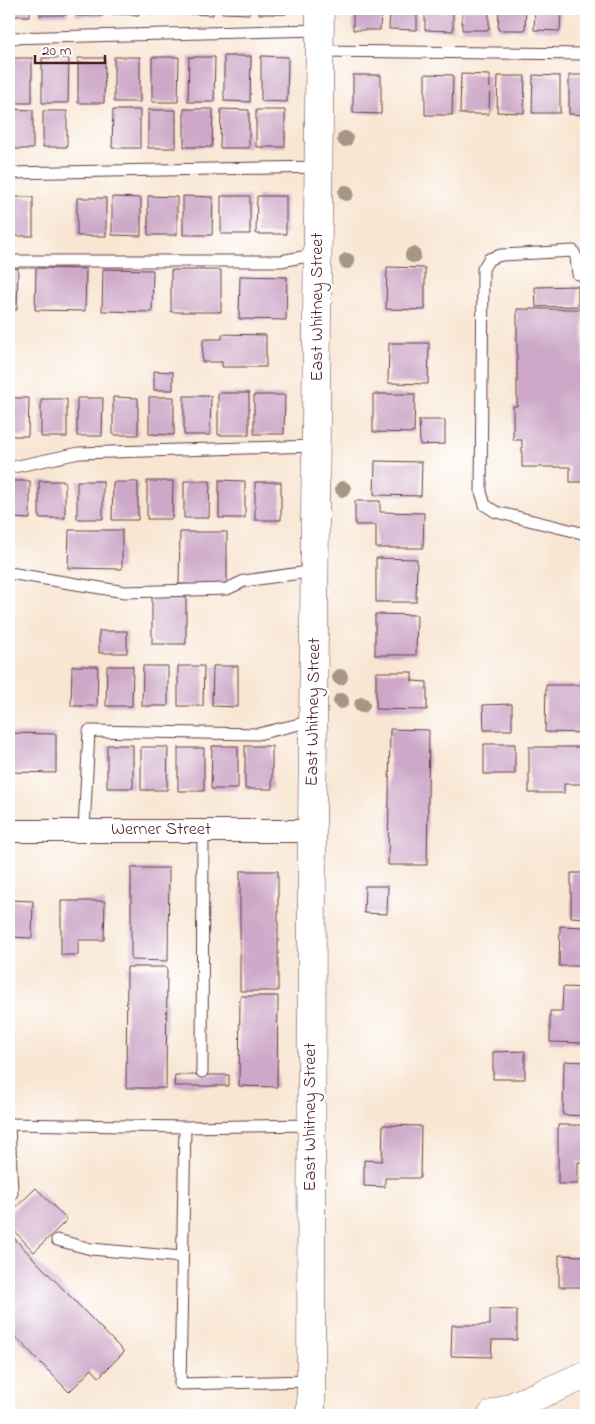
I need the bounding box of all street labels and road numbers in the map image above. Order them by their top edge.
street label: East Whitney Street [305,233,331,381]
street label: East Whitney Street [300,637,328,787]
street label: Werner Street [111,817,211,843]
street label: East Whitney Street [298,1043,324,1191]

